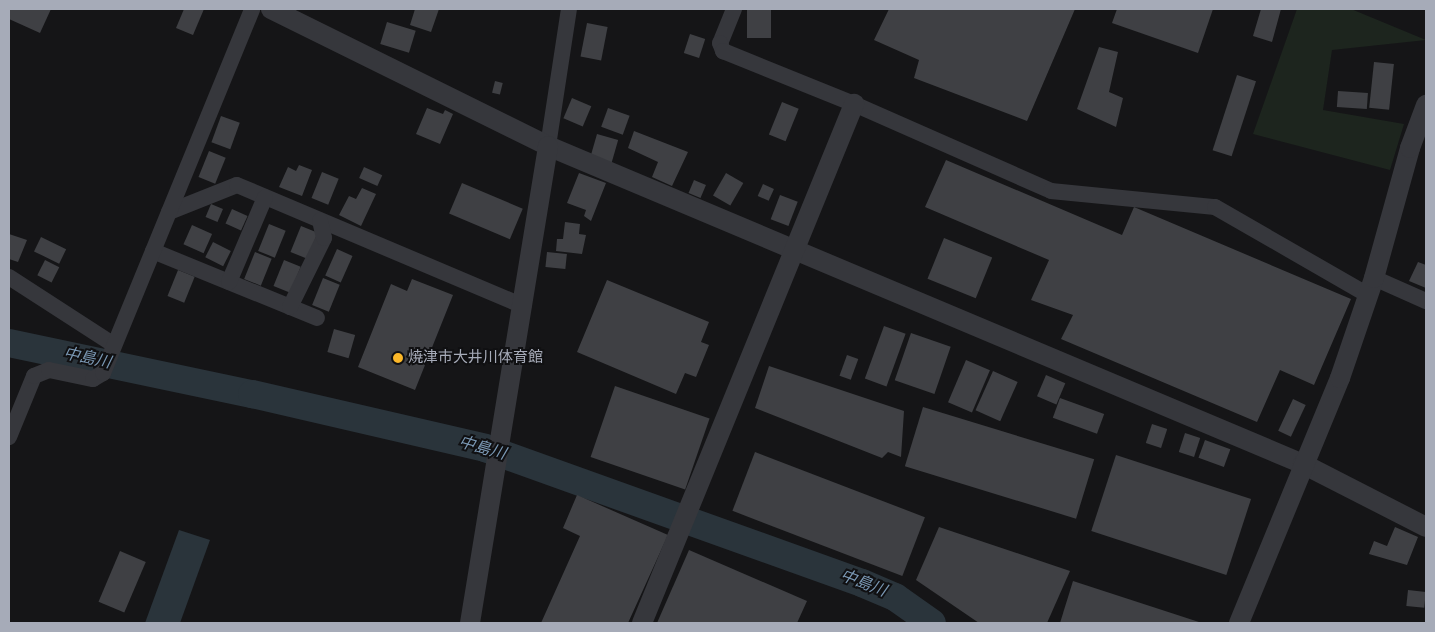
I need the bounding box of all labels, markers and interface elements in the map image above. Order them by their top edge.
water label: 中島川 [62,345,112,373]
place label: 焼津市大井川体育館 [408,349,543,367]
marker: 焼津市大井川体育館 [392,352,404,364]
water label: 中島川 [456,433,508,465]
water label: 中島川 [837,566,889,602]

